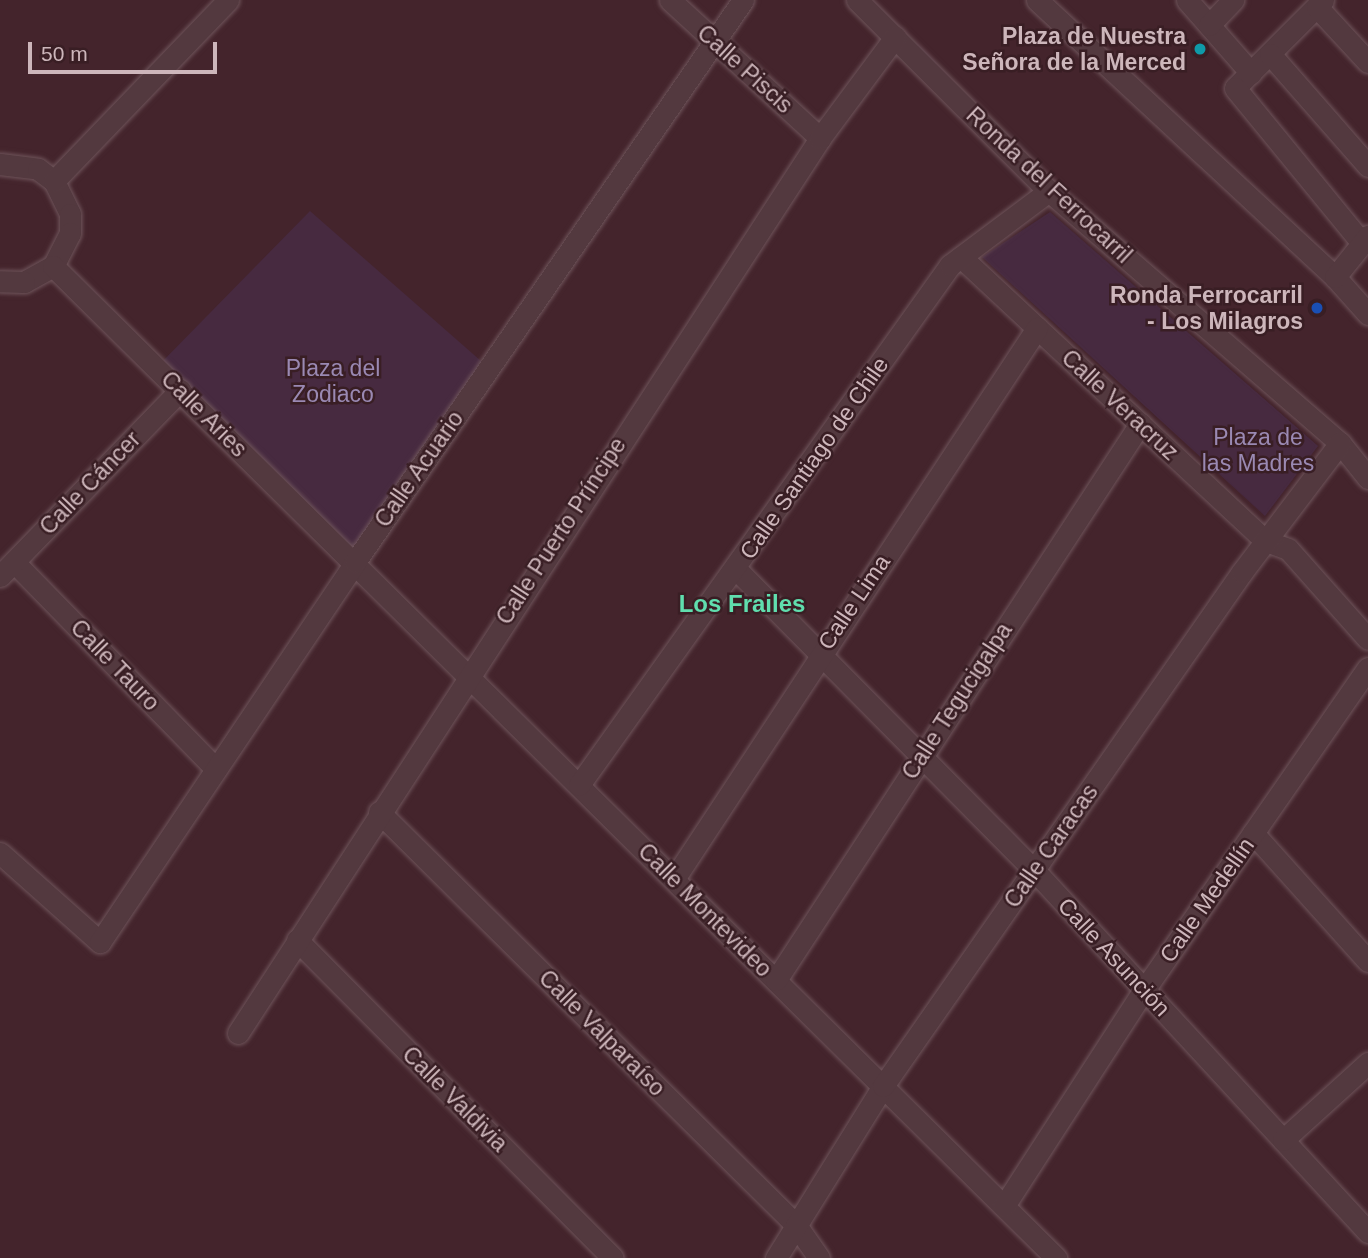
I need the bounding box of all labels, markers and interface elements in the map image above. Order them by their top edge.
street label: Calle Piscis [692,19,798,119]
place label: Plaza de Nuestra Señora de la Merced [962,22,1186,76]
scale bar [32,28,220,72]
marker: Plaza de Nuestra Señora de la Merced [1192,41,1208,57]
text: 50 m [41,42,88,65]
street label: Ronda del Ferrocarril [961,101,1137,269]
place label: Ronda Ferrocarril - Los Milagros [1110,281,1303,335]
marker: Ronda Ferrocarril - Los Milagros [1309,300,1325,316]
street label: Calle Veracruz [1056,344,1184,466]
street label: Calle Santiago de Chile [734,352,894,564]
park label: Plaza del Zodiaco [286,354,380,408]
street label: Calle Aries [155,365,253,463]
street label: Calle Acuario [368,405,470,533]
park label: Plaza de las Madres [1202,423,1314,477]
street label: Calle Cáncer [34,426,146,540]
street label: Calle Puerto Príncipe [490,432,632,630]
street label: Calle Lima [812,549,896,655]
district label: Los Frailes [679,590,805,618]
street label: Calle Tauro [65,614,165,716]
street label: Calle Tegucigalpa [896,617,1018,785]
street label: Calle Caracas [998,779,1104,913]
street label: Calle Medellín [1154,832,1260,968]
street label: Calle Montevideo [632,837,778,983]
street label: Calle Asunción [1052,891,1176,1023]
street label: Calle Valparaíso [533,964,671,1102]
street label: Calle Valdivia [397,1041,513,1157]

